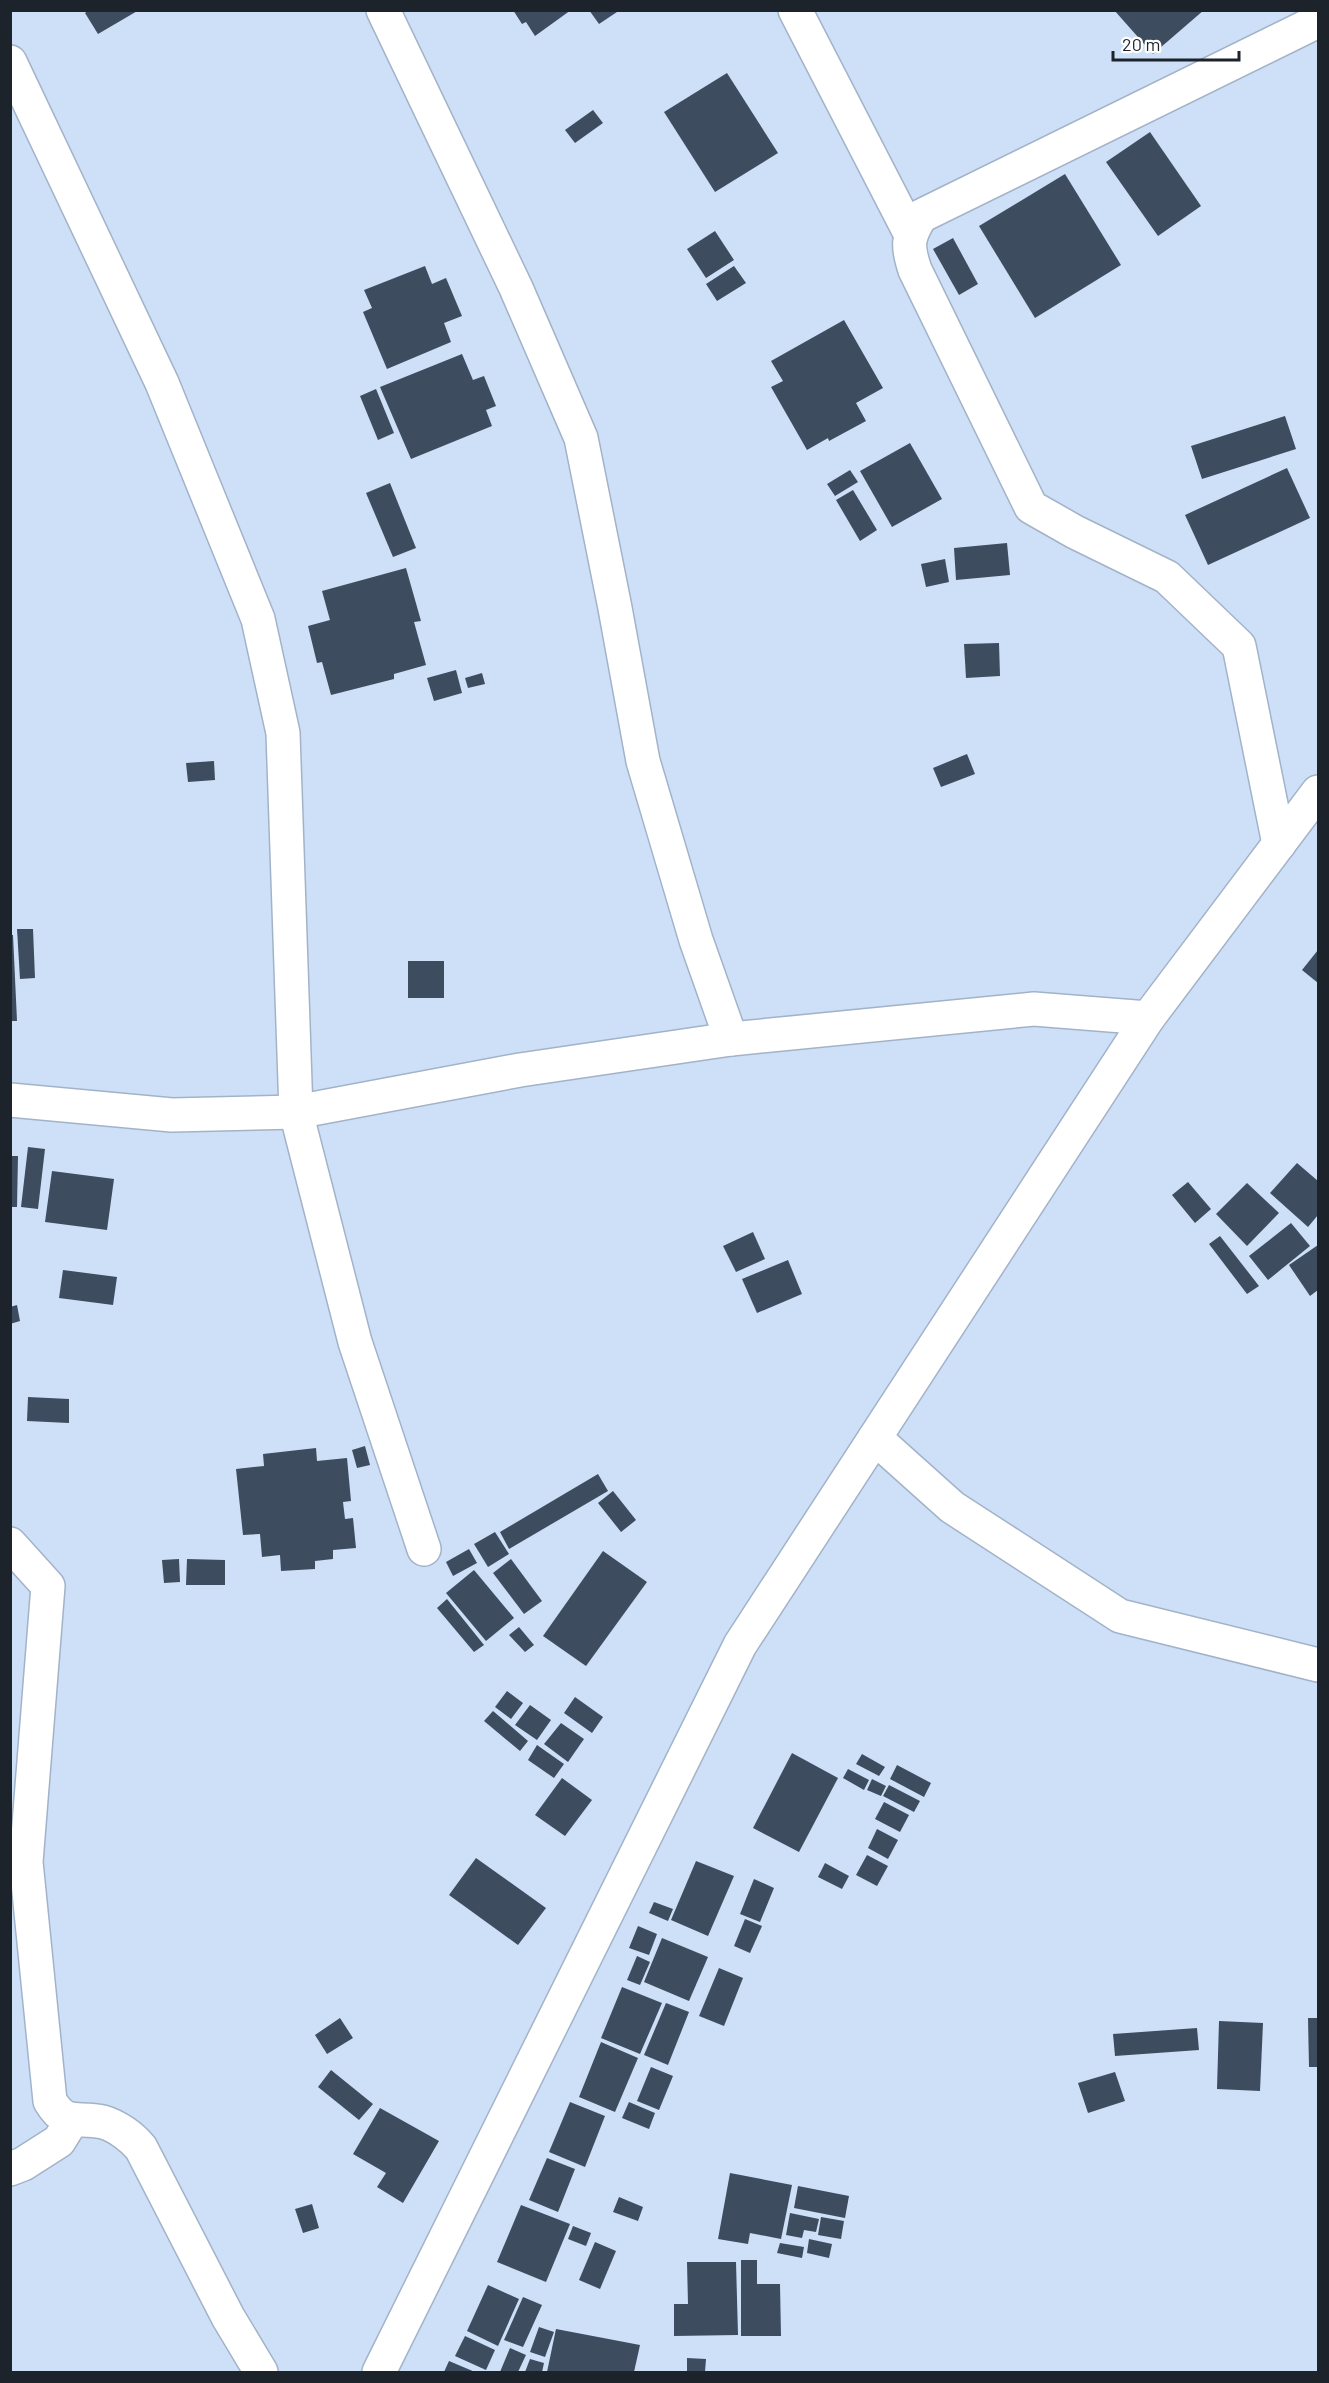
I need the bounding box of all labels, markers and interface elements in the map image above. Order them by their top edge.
scale bar [1113,24,1239,62]
text: 20 m [1122,33,1160,55]

